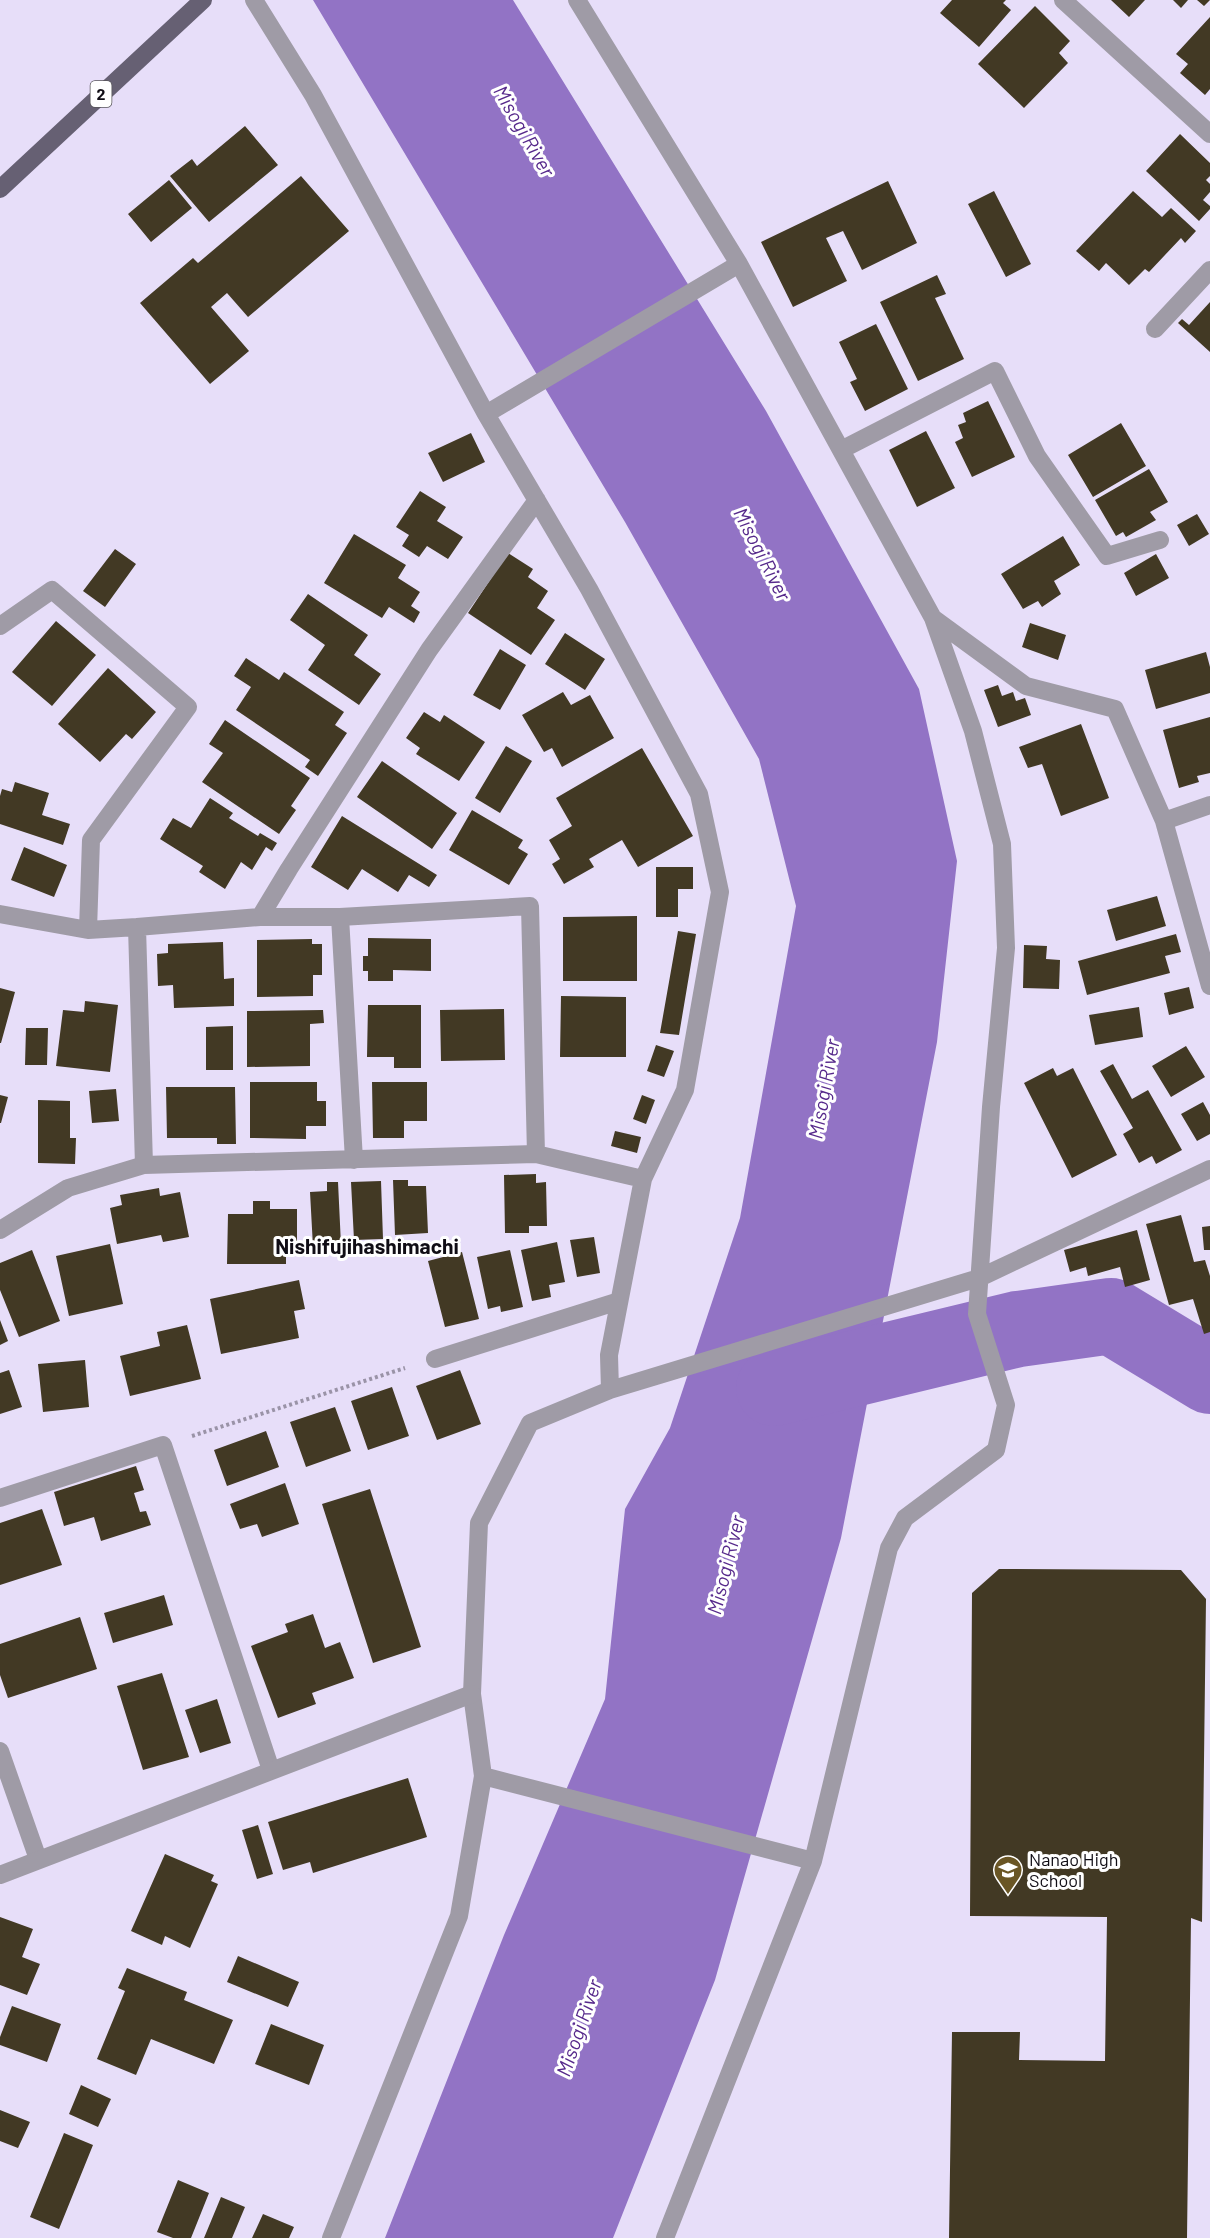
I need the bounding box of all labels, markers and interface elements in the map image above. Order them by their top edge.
road number: 2 [90,81,112,107]
water label: Misogi River [489,81,561,181]
water label: Misogi River [729,503,797,605]
water label: Misogi River [802,1036,844,1141]
district label: Nishifujihashimachi [275,1233,459,1258]
water label: Misogi River [701,1512,749,1617]
place label: Nanao High School [1029,1848,1118,1891]
school or university icon: Nanao High School [992,1854,1024,1896]
water label: Misogi River [550,1975,606,2079]

